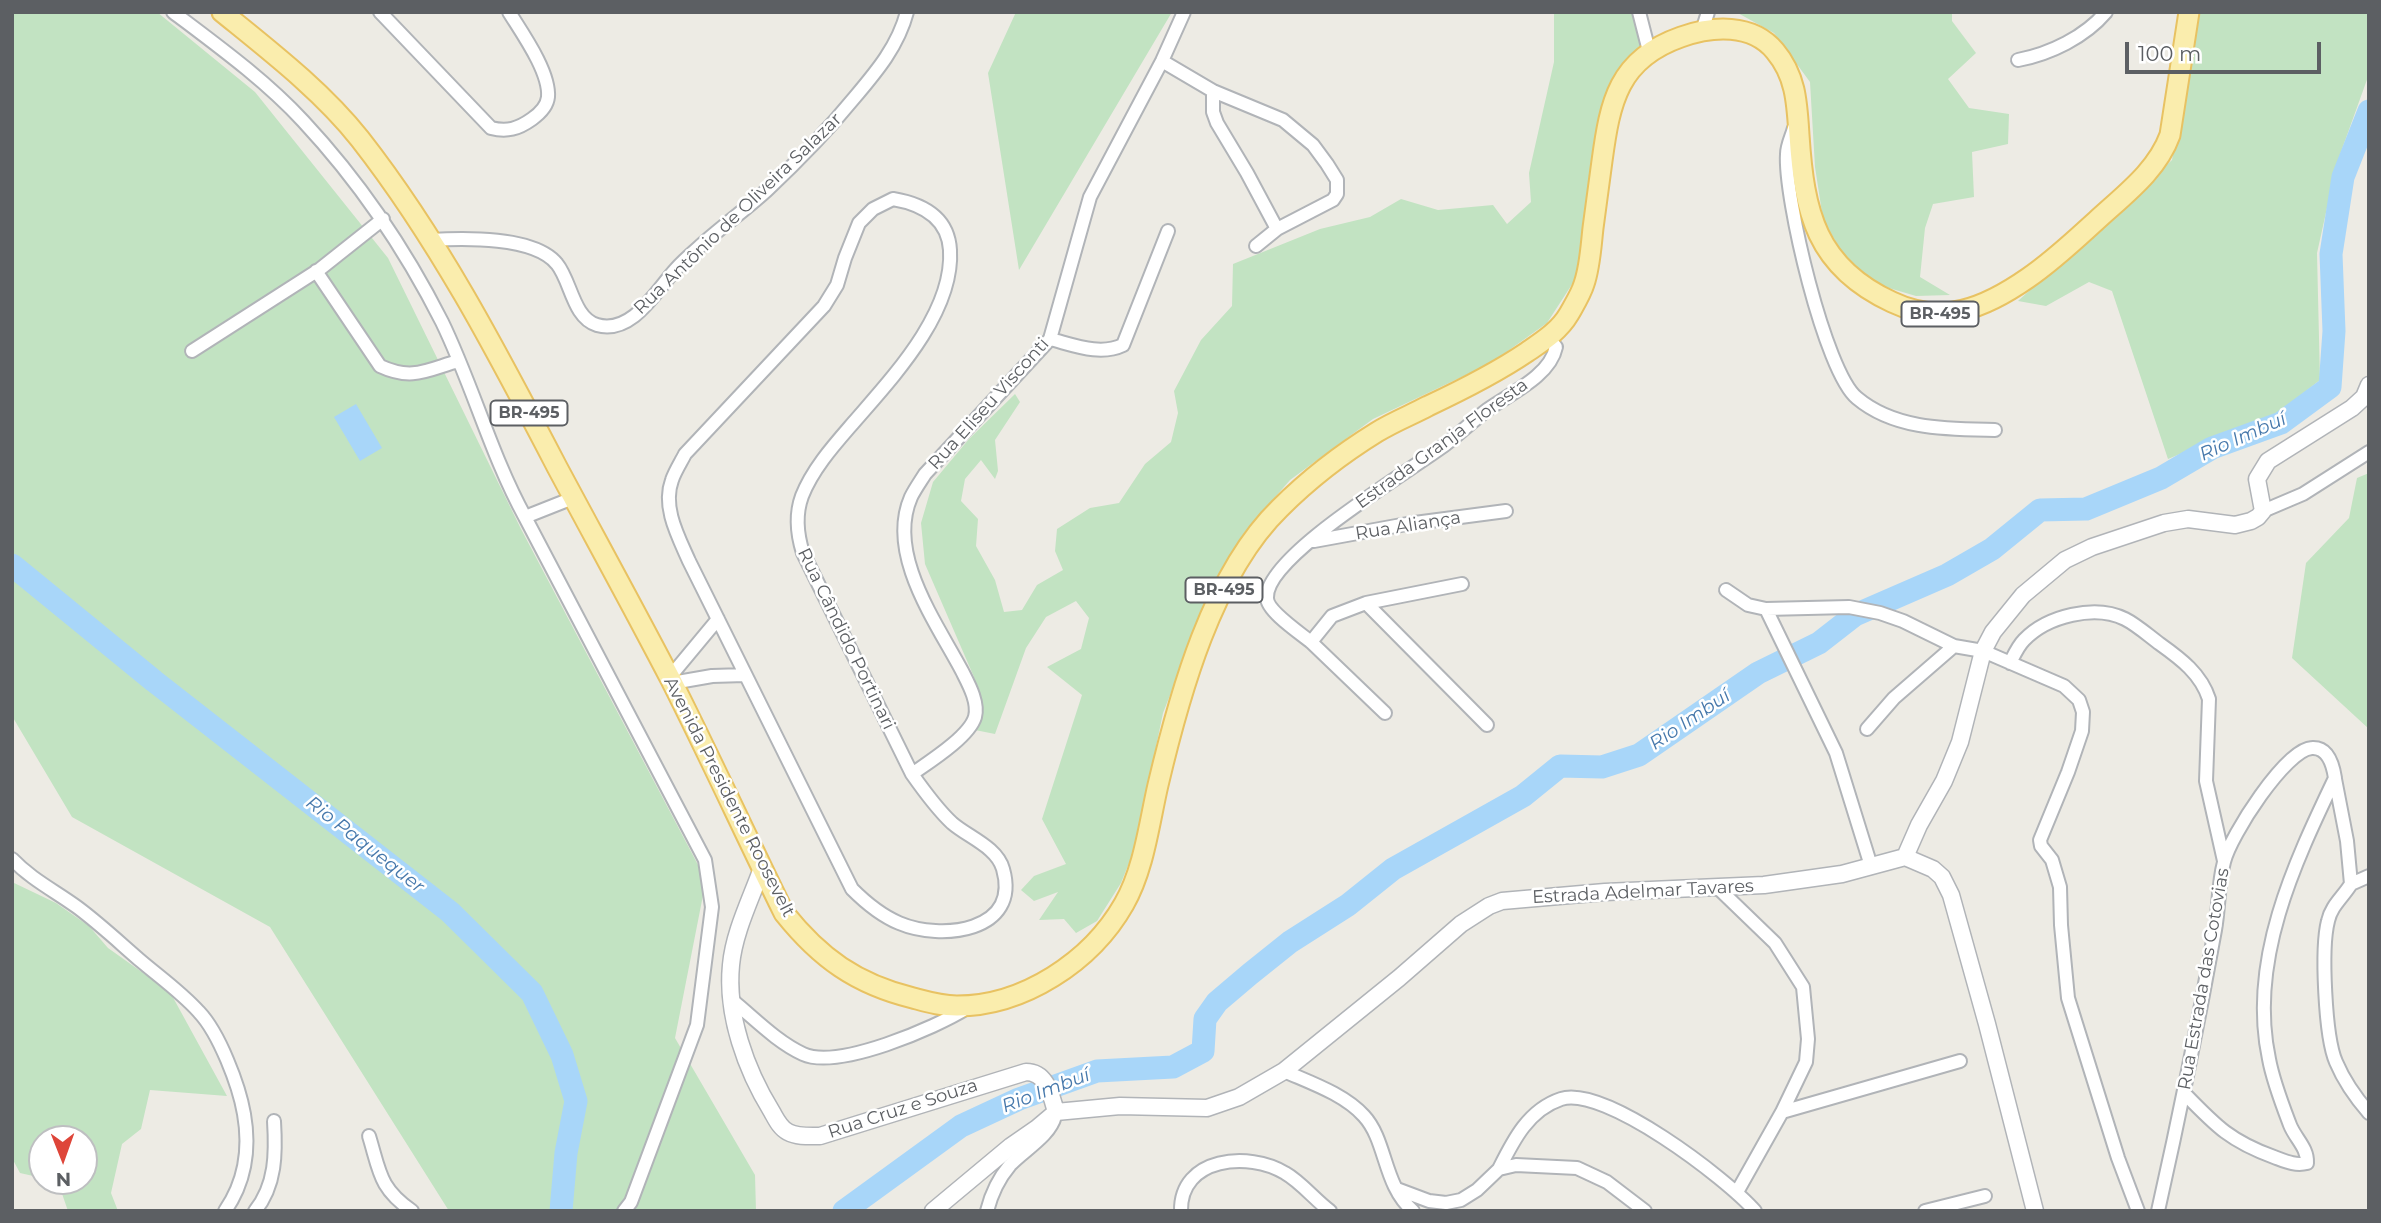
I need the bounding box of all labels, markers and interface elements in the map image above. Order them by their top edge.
scale bar [2129,28,2325,72]
text: 100 m [2138,41,2201,66]
street label: Rua Antônio de Oliveira Salazar [630,109,846,319]
road number: BR-495 [1902,302,1979,326]
street label: Rua Eliseu Visconti [924,334,1054,474]
street label: Estrada Granja Floresta [1352,374,1532,514]
road number: BR-495 [490,400,568,426]
water label: Rio Imbuí [2196,408,2290,466]
street label: Rua Aliança [1354,507,1462,545]
street label: Rua Cândido Portinari [793,545,899,733]
road number: BR-495 [1186,578,1262,603]
street label: Avenida Presidente Roosevelt [659,673,799,921]
water label: Rio Imbuí [1645,685,1735,755]
water label: Rio Paquequer [301,792,429,898]
street label: Rua Estrada das Cotovias [2174,866,2234,1092]
street label: Estrada Adelmar Tavares [1532,875,1754,909]
water label: Rio Imbuí [999,1064,1093,1118]
street label: Rua Cruz e Souza [825,1075,981,1143]
north arrow [28,1125,98,1195]
text: N [55,1168,71,1191]

